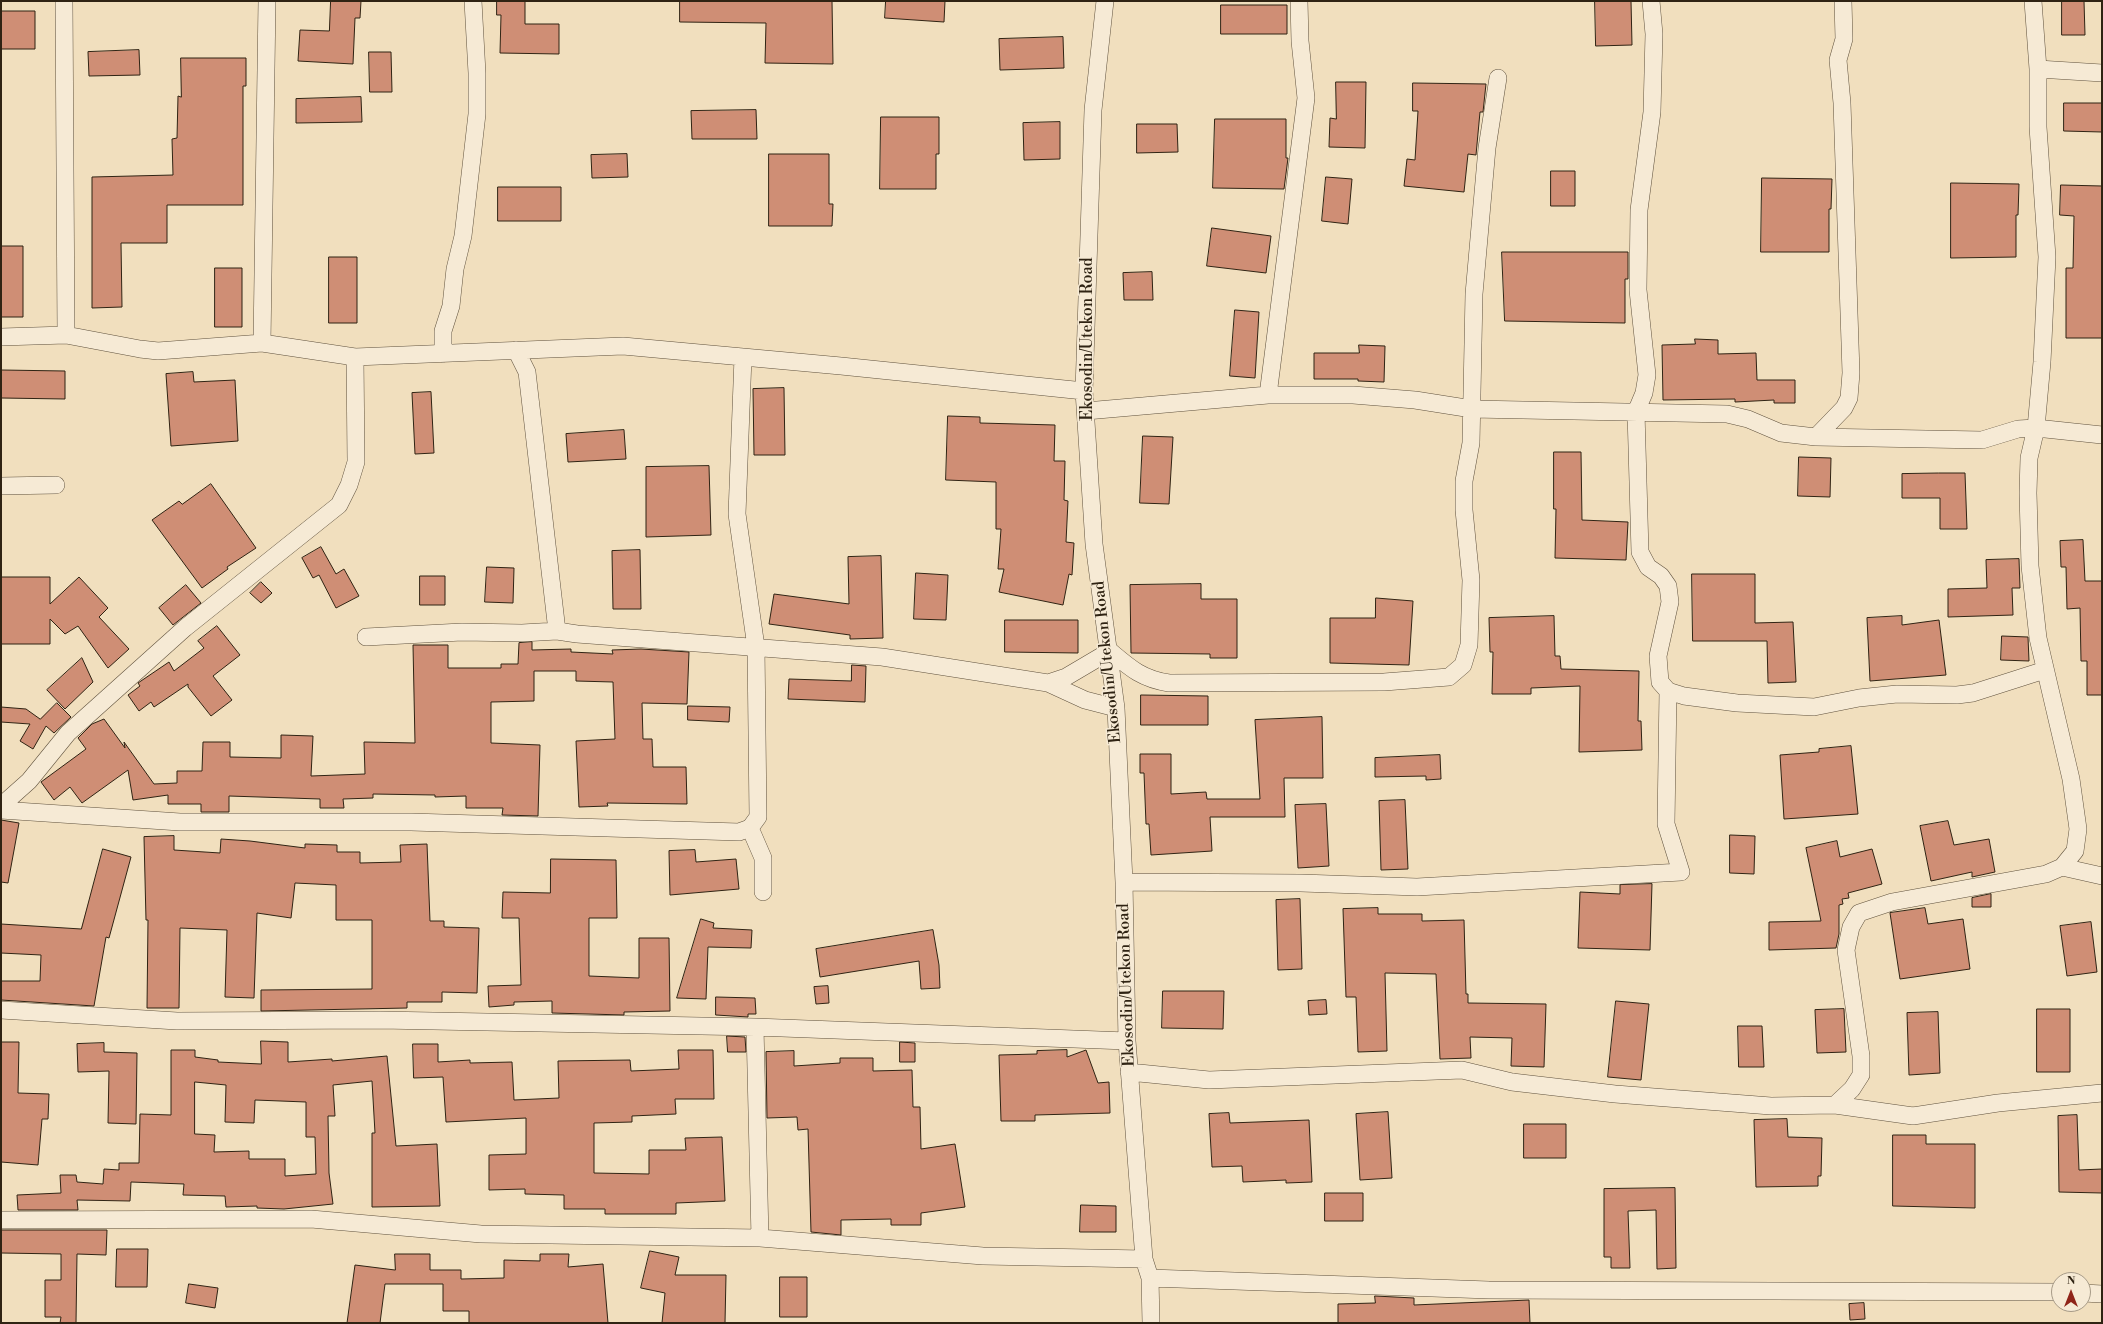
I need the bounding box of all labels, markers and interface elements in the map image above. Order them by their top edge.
street label: Ekosodin/Utekon Road [1078,257,1098,421]
street label: Ekosodin/Utekon Road [1090,580,1126,744]
street label: Ekosodin/Utekon Road [1115,903,1139,1067]
north arrow [2051,1272,2091,1312]
text: N [2067,1274,2075,1288]

